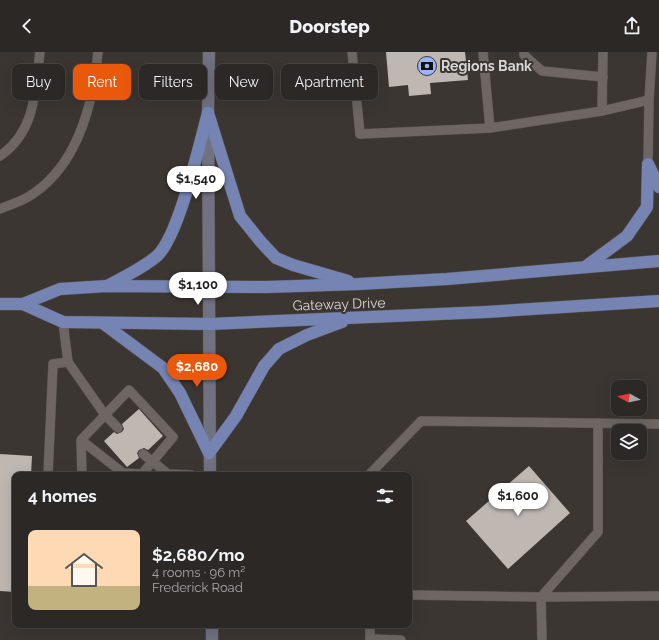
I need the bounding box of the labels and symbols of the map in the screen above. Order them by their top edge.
bank icon: Regions Bank [416,55,438,77]
place label: Regions Bank [441,58,532,74]
pin: $1,540 [163,166,229,200]
pin: $1,100 [165,272,231,306]
street label: Gateway Drive [292,294,386,314]
pin: $2,680 [164,354,230,388]
north arrow [611,380,647,416]
pin: $1,600 [485,483,551,517]

